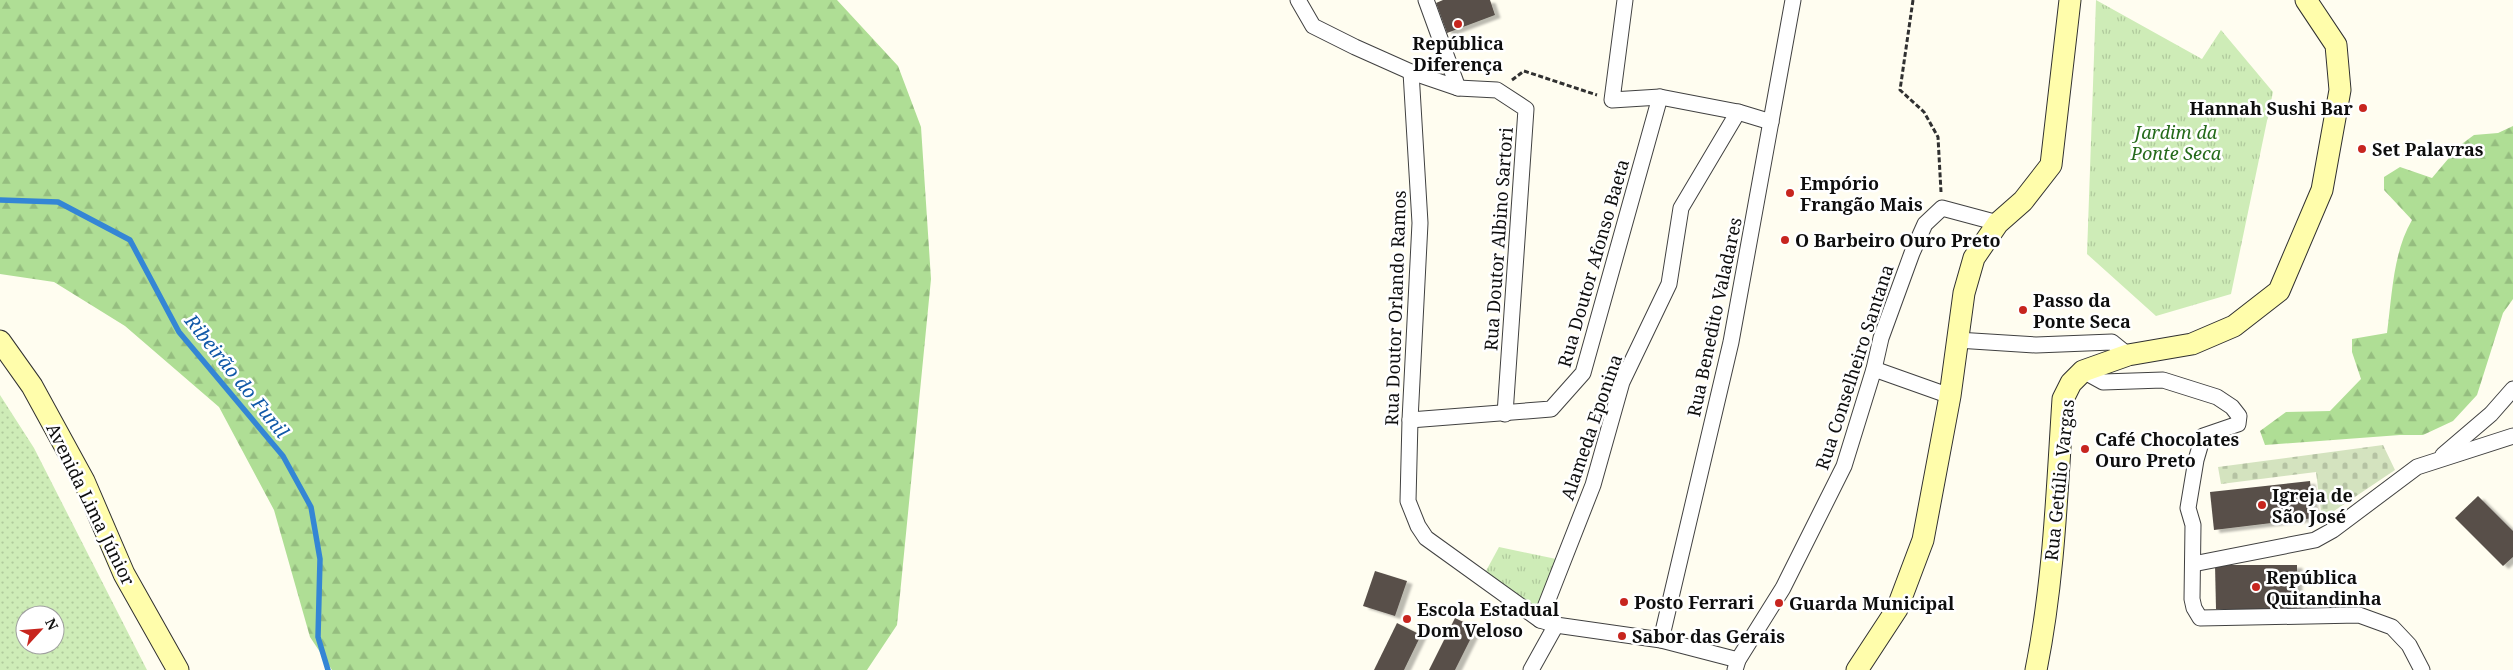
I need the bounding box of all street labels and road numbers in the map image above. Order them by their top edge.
street label: Rua Doutor Albino Sartori [1478,126,1518,352]
street label: Rua Doutor Afonso Baeta [1552,156,1634,370]
street label: Rua Doutor Orlando Ramos [1379,190,1411,426]
street label: Rua Benedito Valadares [1681,215,1747,419]
street label: Rua Conselheiro Santana [1809,261,1899,473]
street label: Alameda Eponina [1555,351,1627,503]
street label: Rua Getúlio Vargas [2039,398,2079,562]
street label: Avenida Lima Júnior [41,419,141,590]

